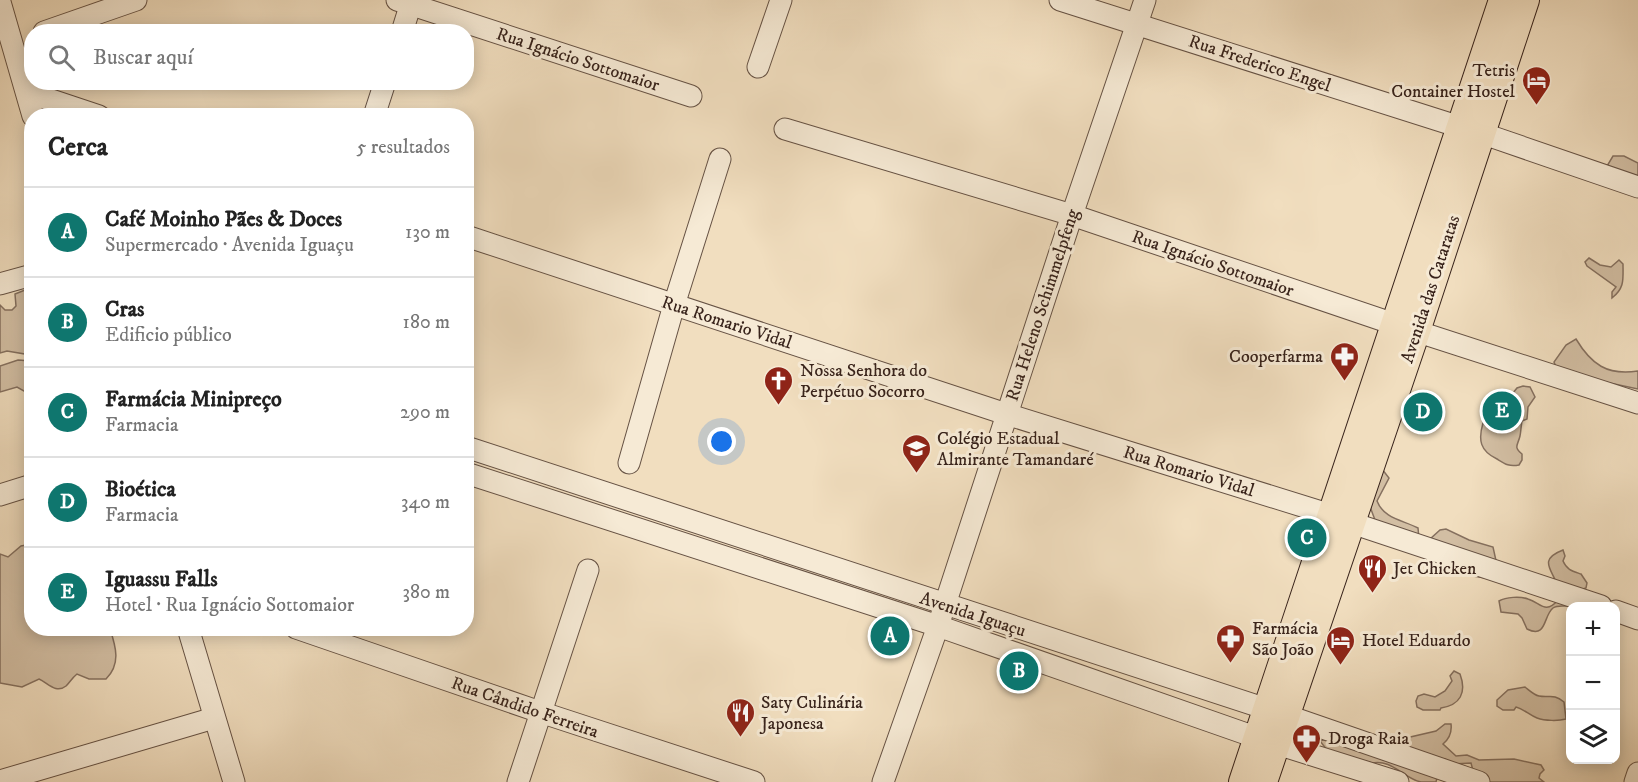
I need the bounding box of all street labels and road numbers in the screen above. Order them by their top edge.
street label: Rua Ignácio Sottomaior [493,23,662,97]
street label: Rua Frederico Engel [1186,31,1334,98]
street label: Rua Heleno Schimmelpfeng [1001,206,1084,404]
street label: Avenida das Cataratas [1397,213,1465,366]
street label: Rua Ignácio Sottomaior [1129,226,1297,302]
street label: Rua Romario Vidal [659,291,795,355]
street label: Rua Romario Vidal [1121,442,1257,503]
street label: Avenida Iguaçu [917,588,1029,642]
street label: Rua Cândido Ferreira [448,672,602,744]

